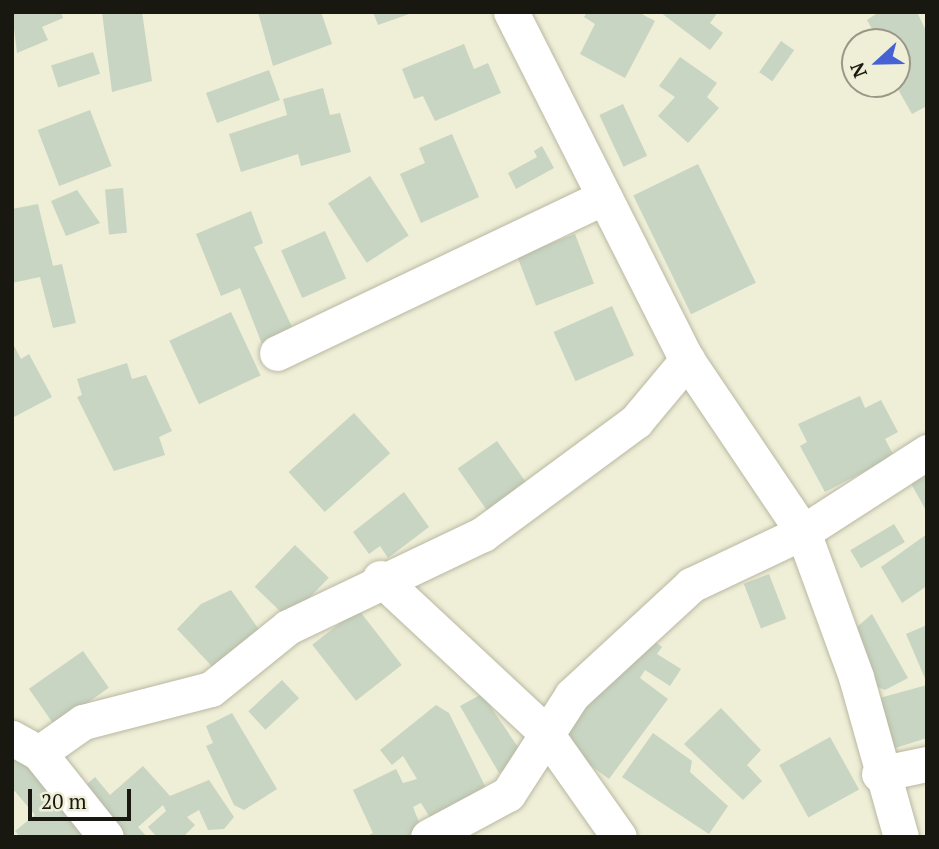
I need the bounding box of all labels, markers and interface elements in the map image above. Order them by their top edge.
north arrow [841,28,911,98]
text: N [844,59,872,82]
scale bar [32,776,135,820]
text: 20 m [41,787,87,815]

